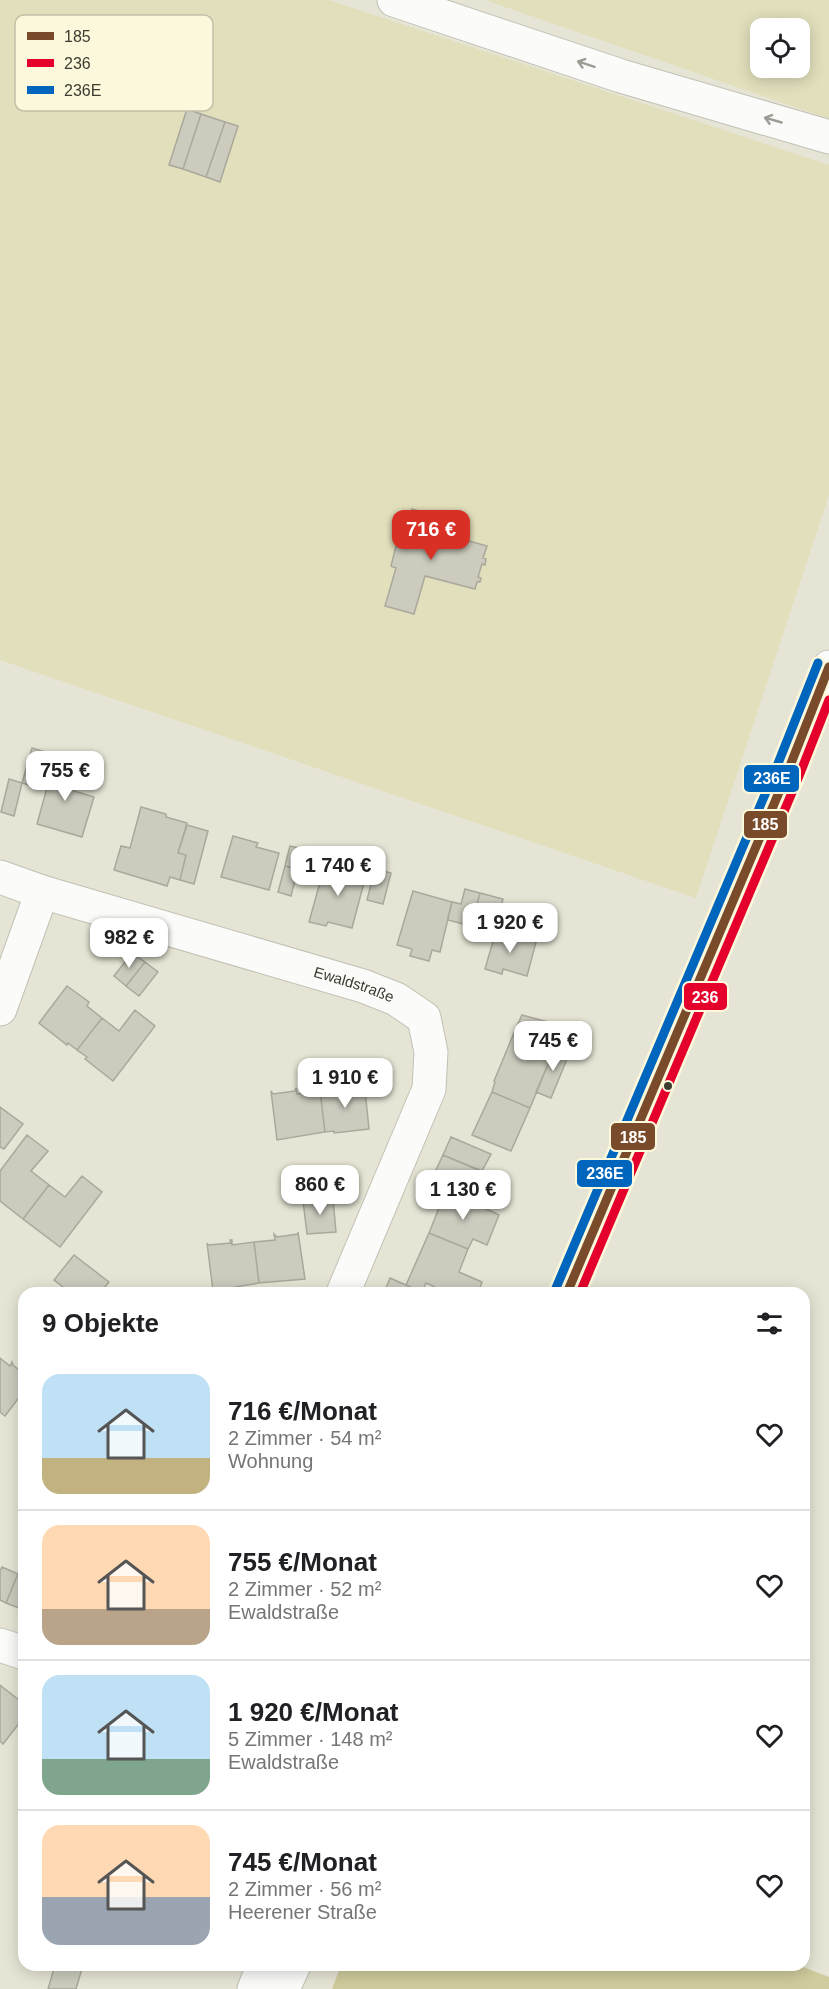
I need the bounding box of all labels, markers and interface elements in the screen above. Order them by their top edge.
legend [15,15,213,111]
map controls [750,18,810,78]
button: locate [750,18,810,78]
text: 185 [64,28,91,45]
text: 236 [64,55,91,72]
one-way arrow [577,58,596,69]
text: 236E [64,82,101,99]
one-way arrow [764,114,783,126]
pin: 716 € [389,510,473,561]
text: 716 € [406,518,456,540]
pin: 755 € [23,751,107,802]
text: 755 € [40,759,90,781]
line badge: 236E [743,764,800,793]
text: 236E [753,770,791,787]
line badge: 185 [743,810,788,839]
text: 185 [752,816,778,833]
pin: 1 740 € [283,846,393,897]
text: 1 740 € [305,854,371,876]
pin: 1 920 € [455,903,565,954]
text: 1 920 € [477,911,543,933]
pin: 982 € [87,918,171,969]
text: 982 € [104,926,154,948]
street label: Ewaldstraße [312,963,397,1005]
line badge: 236 [683,982,728,1011]
text: 236 [692,989,718,1006]
pin: 745 € [511,1021,595,1072]
text: 745 € [528,1029,578,1051]
pin: 1 910 € [290,1058,400,1109]
text: 1 910 € [312,1066,378,1088]
unlabelled marker [662,1080,674,1092]
line badge: 185 [610,1122,656,1151]
text: 185 [620,1129,646,1146]
line badge: 236E [576,1159,633,1188]
pin: 860 € [278,1165,362,1216]
text: 236E [586,1165,624,1182]
pin: 1 130 € [408,1170,518,1221]
text: 860 € [295,1173,345,1195]
text: 1 130 € [430,1178,496,1200]
icon: filters [753,1307,786,1340]
text: 9 Objekte [42,1308,159,1338]
text: 716 €/Monat [228,1396,377,1426]
icon: home [90,1398,162,1470]
icon: heart [753,1418,786,1451]
text: 2 Zimmer · 54 m² [228,1427,381,1449]
text: Wohnung [228,1450,313,1472]
text: 755 €/Monat [228,1547,377,1577]
icon: home [90,1549,162,1621]
icon: heart [753,1569,786,1602]
text: 2 Zimmer · 52 m² [228,1578,381,1600]
text: Ewaldstraße [228,1601,339,1623]
text: 1 920 €/Monat [228,1697,399,1727]
icon: home [90,1699,162,1771]
icon: heart [753,1719,786,1752]
text: 5 Zimmer · 148 m² [228,1728,392,1750]
text: Ewaldstraße [228,1751,339,1773]
text: 745 €/Monat [228,1847,377,1877]
icon: home [90,1849,162,1921]
icon: heart [753,1869,786,1902]
text: 2 Zimmer · 56 m² [228,1878,381,1900]
text: Heerener Straße [228,1901,377,1923]

